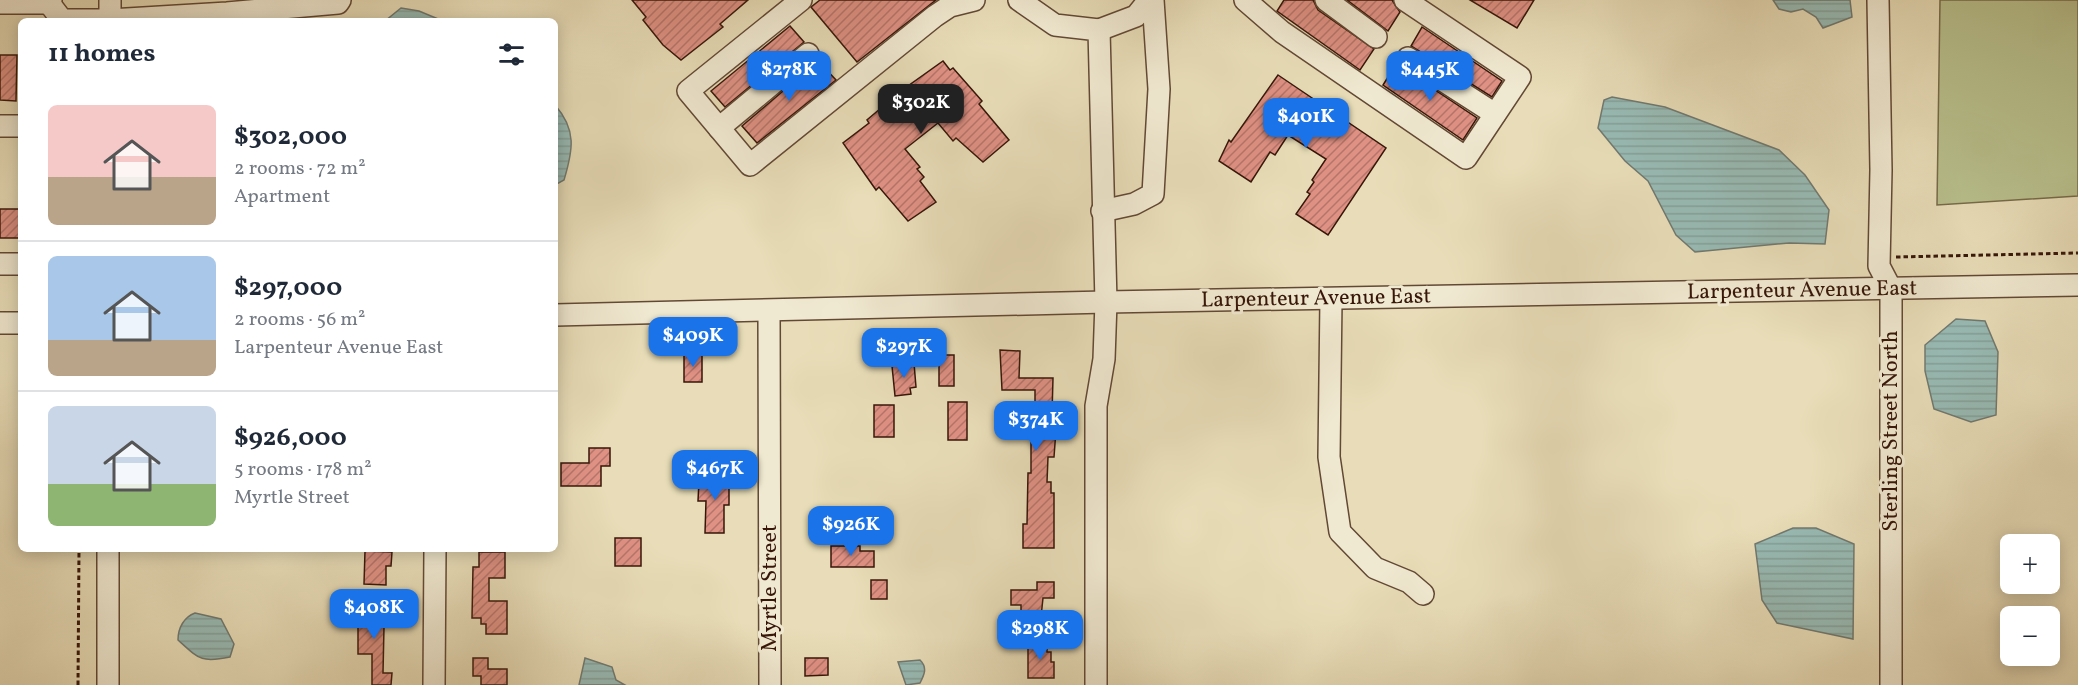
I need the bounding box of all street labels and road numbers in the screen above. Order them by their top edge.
street label: Larpenteur Avenue East [1687,273,1918,309]
street label: Larpenteur Avenue East [1201,281,1432,317]
street label: Sterling Street North [1876,330,1907,532]
street label: Myrtle Street [755,524,786,652]

